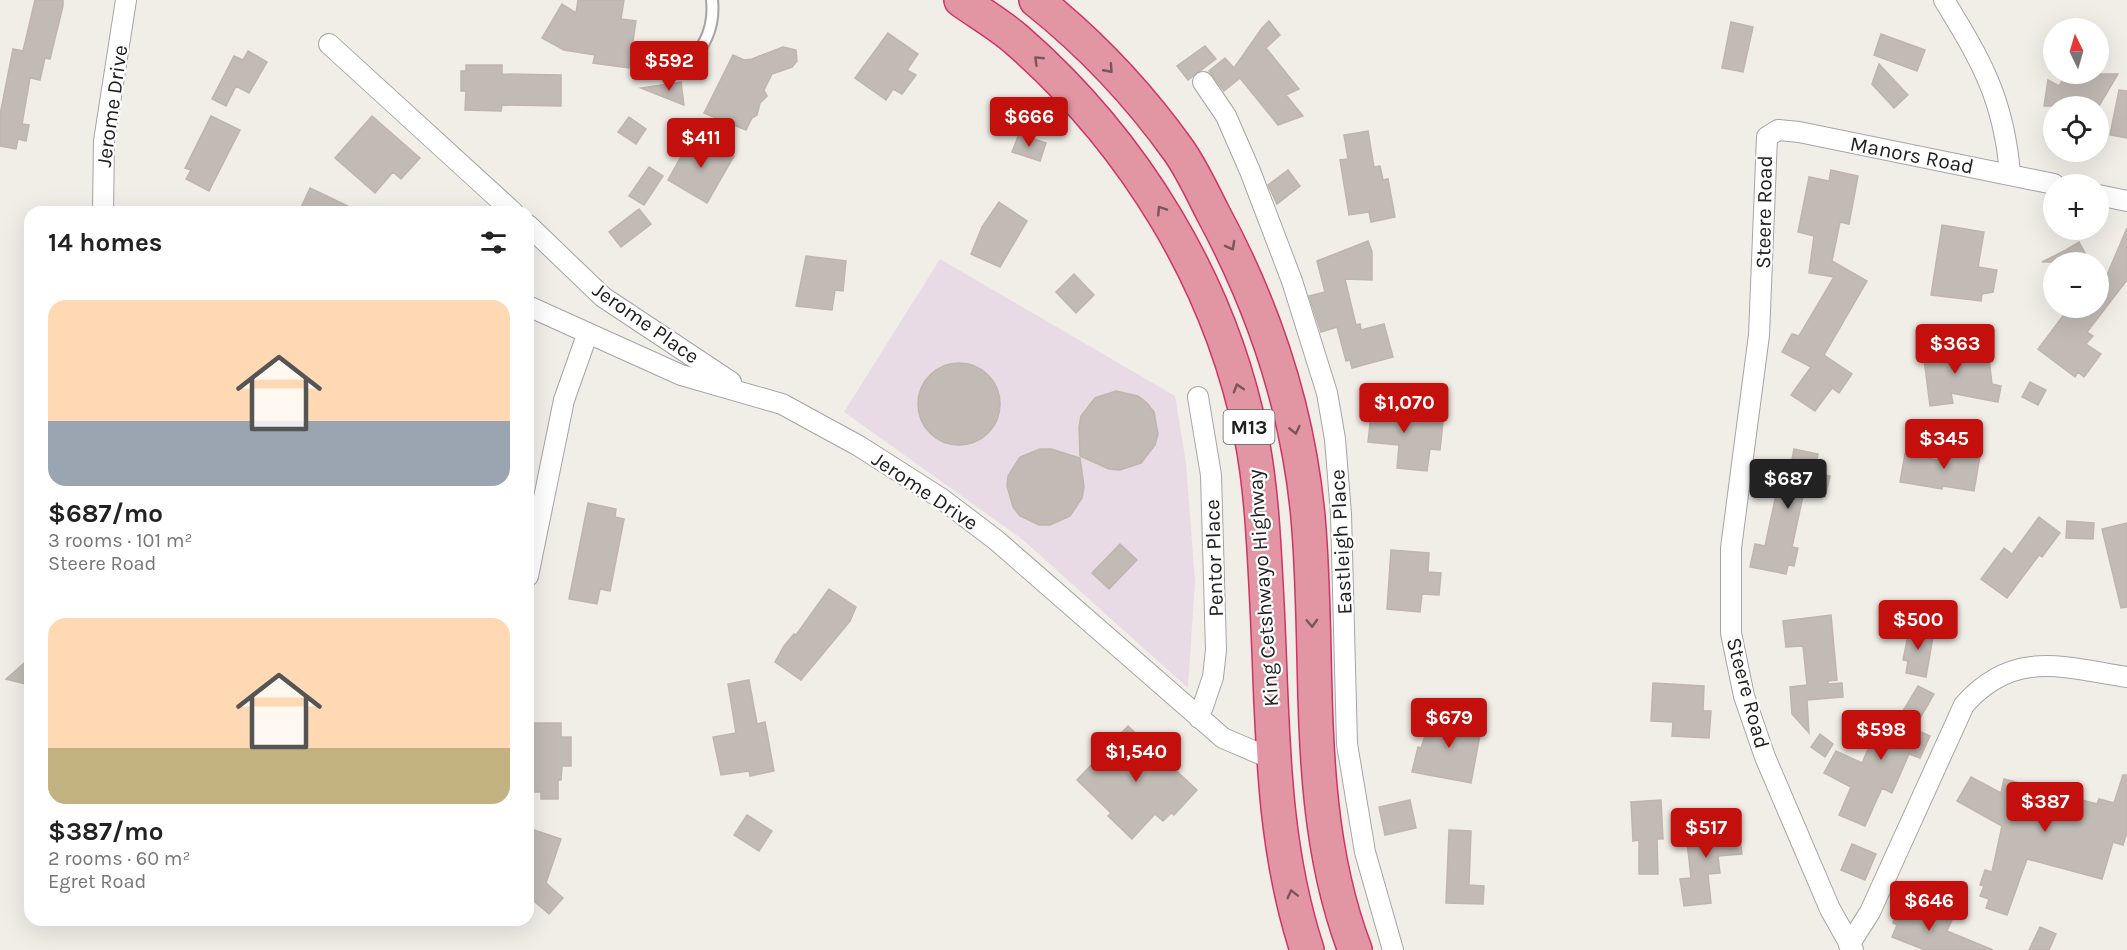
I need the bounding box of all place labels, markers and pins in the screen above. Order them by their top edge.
pin: $592 [633,41,705,92]
pin: $666 [993,97,1065,148]
pin: $411 [665,118,737,169]
pin: $363 [1919,324,1991,375]
pin: $1,070 [1355,383,1453,434]
pin: $345 [1908,419,1980,470]
pin: $687 [1752,459,1824,510]
pin: $500 [1882,600,1954,651]
pin: $679 [1413,698,1485,749]
pin: $598 [1845,710,1917,761]
pin: $1,540 [1087,732,1185,783]
pin: $387 [2009,782,2081,833]
pin: $517 [1670,808,1742,859]
pin: $646 [1893,881,1965,932]

